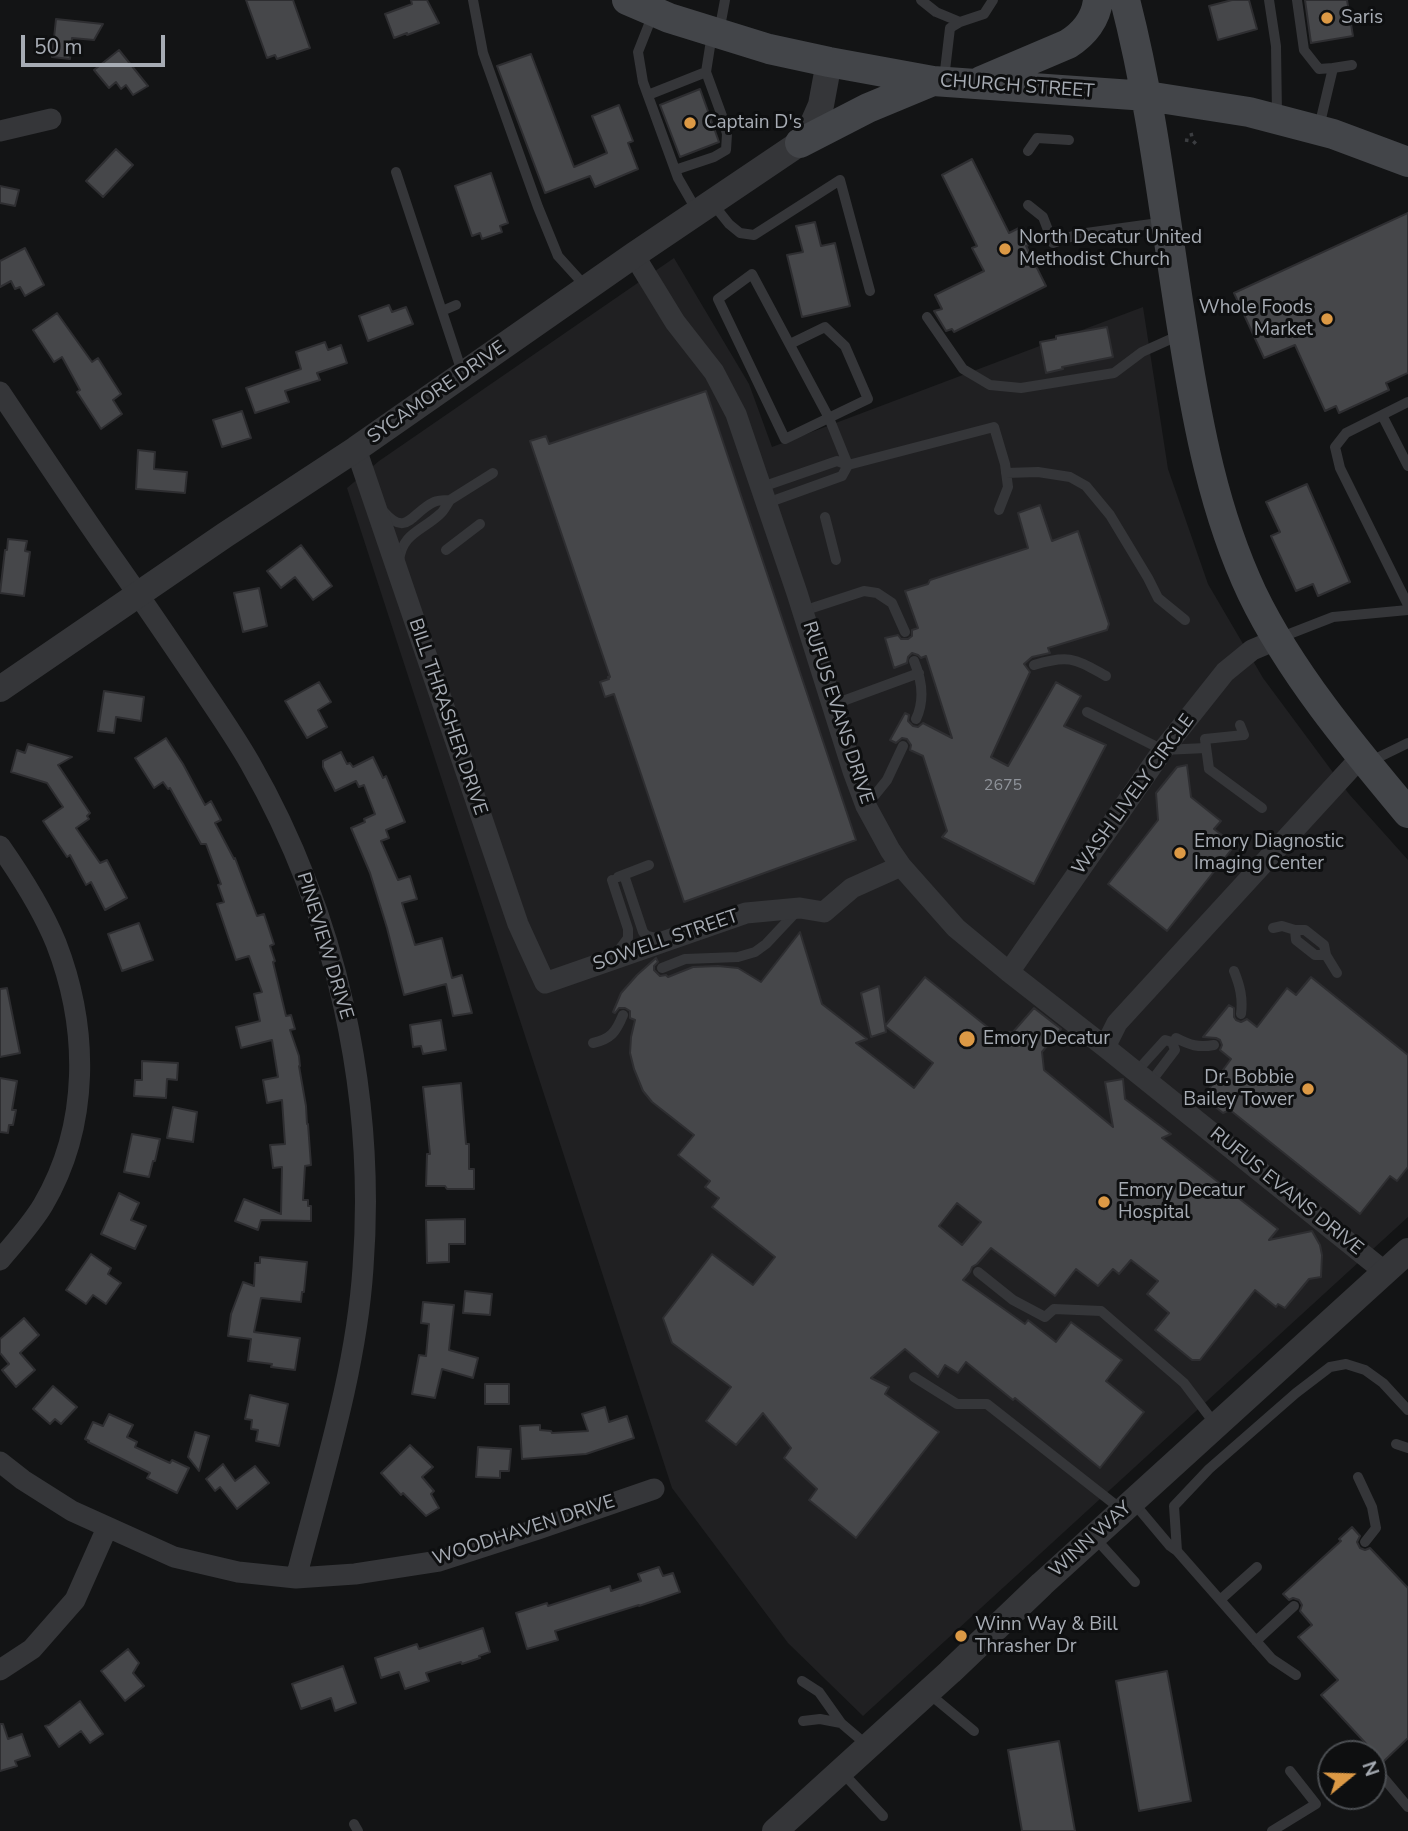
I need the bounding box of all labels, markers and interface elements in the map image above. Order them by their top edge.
place label: Saris [1341,7,1383,29]
marker: Saris [1319,10,1335,26]
scale bar [24,21,168,65]
text: 50 m [34,33,83,61]
street label: CHURCH STREET [939,70,1095,104]
place label: Captain D's [704,112,802,134]
marker: Captain D's [682,115,698,131]
place label: North Decatur United Methodist Church [1019,227,1202,271]
marker: North Decatur United Methodist Church [997,241,1013,257]
place label: Whole Foods Market [1199,297,1313,341]
marker: Whole Foods Market [1319,311,1335,327]
street label: SYCAMORE DRIVE [363,337,511,449]
street label: BILL THRASHER DRIVE [403,616,491,818]
street label: RUFUS EVANS DRIVE [797,619,877,807]
street label: WASH LIVELY CIRCLE [1068,710,1200,880]
house number: 2675 [984,776,1022,796]
place label: Emory Diagnostic Imaging Center [1194,831,1344,875]
marker: Emory Diagnostic Imaging Center [1172,845,1188,861]
street label: PINEVIEW DRIVE [291,870,357,1022]
street label: SOWELL STREET [590,905,742,977]
place label: Emory Decatur [983,1028,1110,1050]
marker: Emory Decatur [957,1029,977,1049]
place label: Dr. Bobbie Bailey Tower [1183,1067,1294,1111]
marker: Dr. Bobbie Bailey Tower [1300,1081,1316,1097]
street label: RUFUS EVANS DRIVE [1205,1123,1367,1261]
place label: Emory Decatur Hospital [1118,1180,1245,1224]
marker: Emory Decatur Hospital [1096,1194,1112,1210]
street label: WOODHAVEN DRIVE [430,1491,618,1571]
street label: WINN WAY [1045,1497,1137,1583]
place label: Winn Way & Bill Thrasher Dr [975,1614,1118,1658]
marker: Winn Way & Bill Thrasher Dr [953,1628,969,1644]
north arrow [1317,1740,1387,1810]
text: N [1355,1758,1385,1780]

